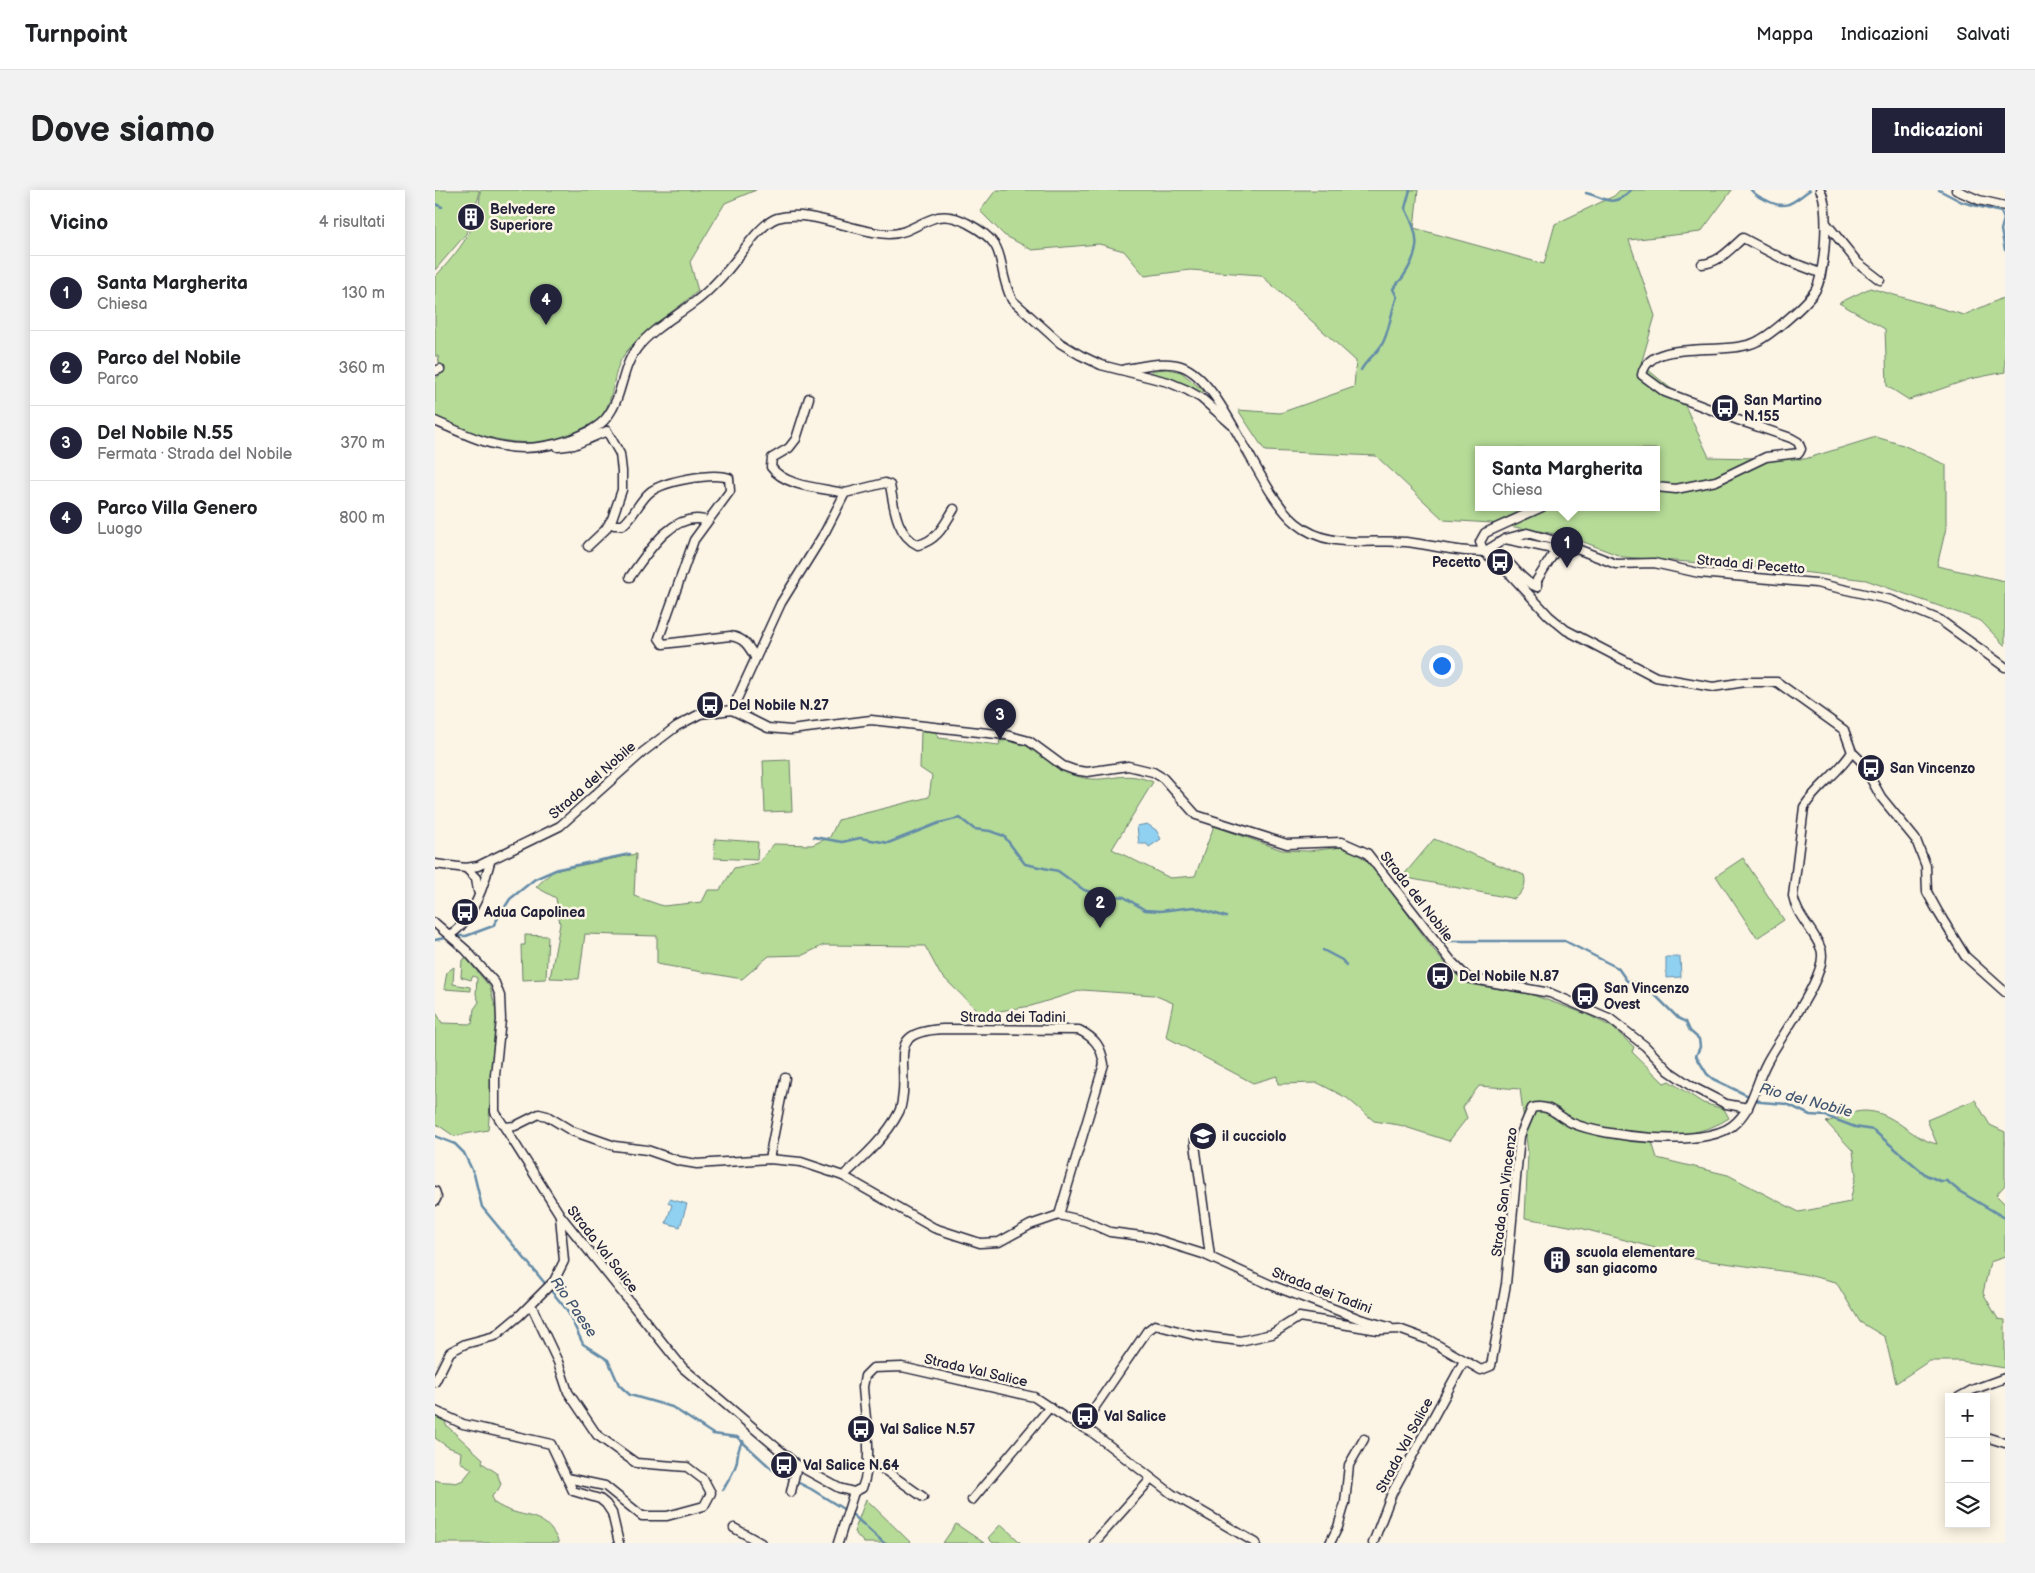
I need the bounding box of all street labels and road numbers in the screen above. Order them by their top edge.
street label: Strada di Pecetto [1696,551,1806,578]
street label: Strada del Nobile [545,738,639,823]
street label: Strada del Nobile [1376,848,1457,945]
street label: Strada dei Tadini [960,1009,1066,1026]
street label: Strada San Vincenzo [1488,1126,1521,1258]
street label: Strada Val Salice [563,1203,642,1296]
street label: Strada dei Tadini [1270,1264,1374,1317]
street label: Strada Val Salice [923,1350,1029,1391]
street label: Strada Val Salice [1372,1395,1437,1496]

